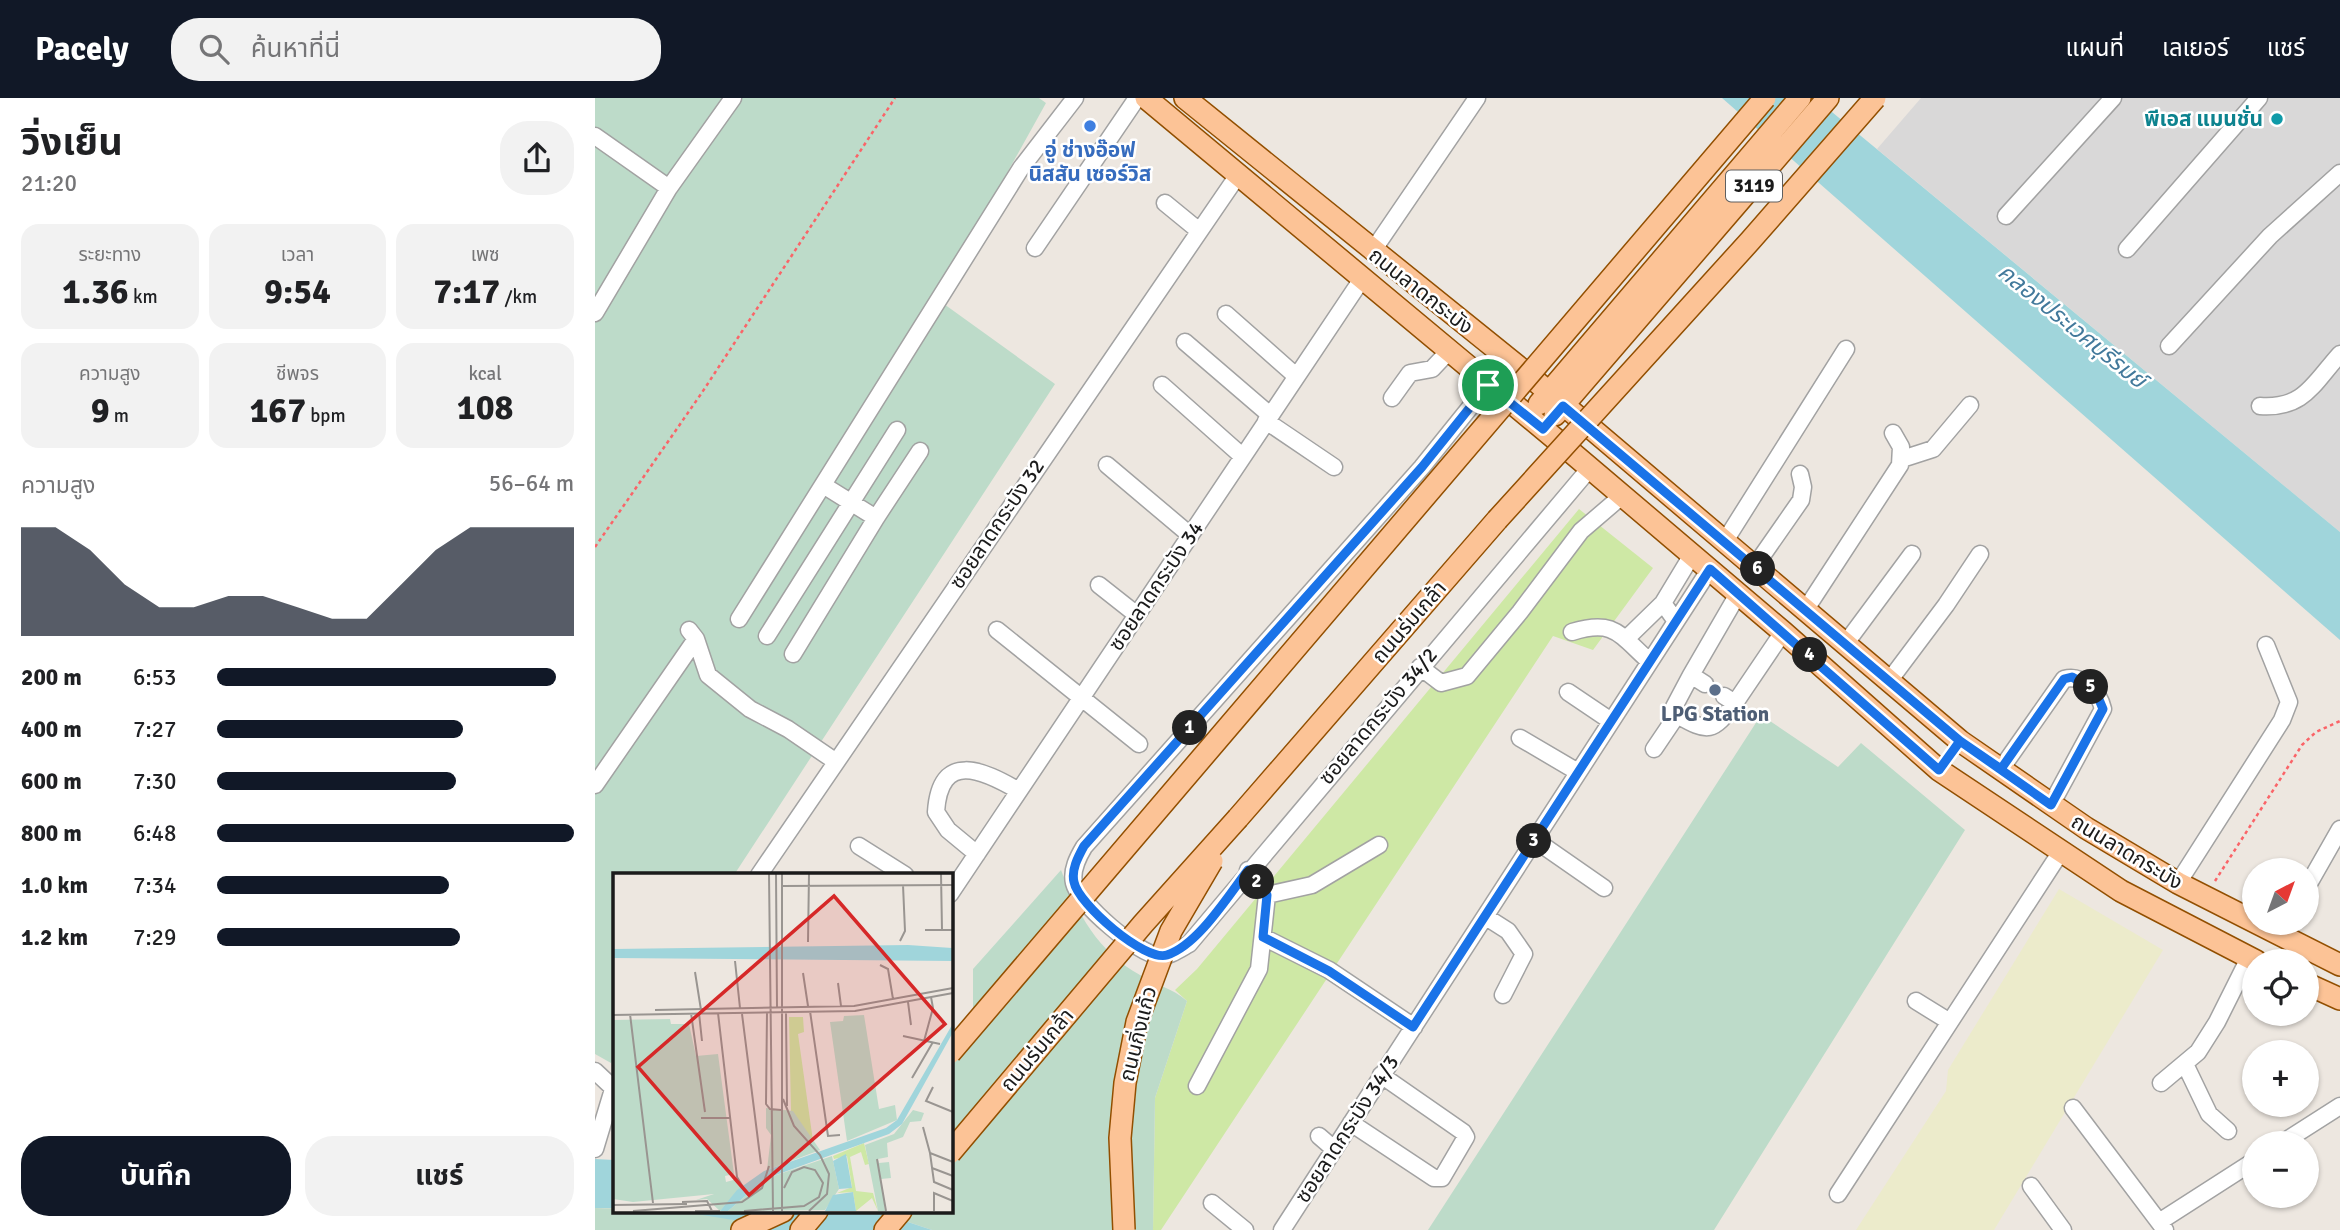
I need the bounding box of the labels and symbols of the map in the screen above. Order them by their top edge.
place label: พีเอส แมนชั่น [2144,105,2263,132]
marker: พีเอส แมนชั่น [2269,111,2285,127]
marker: อู่ ช่างอ๊อฟ นิสสัน เซอร์วิส [1082,118,1098,134]
place label: อู่ ช่างอ๊อฟ นิสสัน เซอร์วิส [1029,137,1152,187]
road number: 3119 [1726,170,1782,202]
street label: ถนนลาดกระบัง [1363,242,1479,340]
water label: คลองประเวศบุรีรมย์ [1992,257,2155,397]
pin [1458,355,1518,415]
street label: ซอยลาดกระบัง 32 [944,454,1050,594]
street label: ซอยลาดกระบัง 34 [1103,516,1209,656]
pin: 6 [1741,552,1775,587]
street label: ถนนร่มเกล้า [1366,575,1452,669]
pin: 4 [1793,638,1827,672]
street label: ซอยลาดกระบัง 34/2 [1313,642,1443,790]
pin: 5 [2073,670,2109,704]
marker: LPG Station [1707,682,1723,698]
place label: LPG Station [1661,701,1769,727]
pin: 1 [1173,710,1207,746]
street label: ถนนลาดกระบัง [2066,808,2188,896]
pin: 3 [1517,824,1551,858]
north arrow [2242,858,2319,934]
pin: 2 [1239,864,1275,900]
inset map [613,873,952,1212]
street label: ถนนกิ่งแก้ว [1113,984,1162,1084]
street label: ถนนร่มเกล้า [995,1003,1079,1097]
street label: ซอยลาดกระบัง 34/3 [1290,1050,1404,1208]

